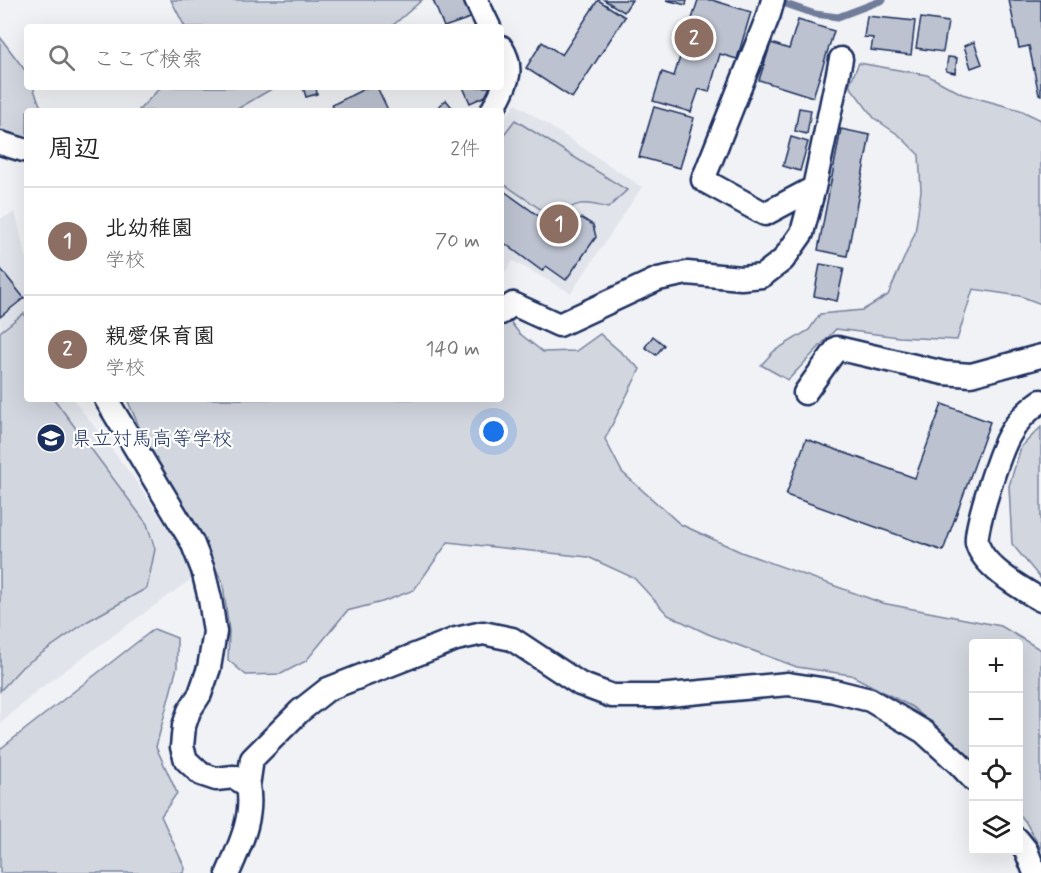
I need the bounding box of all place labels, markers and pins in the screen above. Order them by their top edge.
pin: 2 [674,15,714,60]
pin: 1 [540,202,578,246]
school or university icon: 県立対馬高等学校 [35,422,67,454]
place label: 県立対馬高等学校 [72,426,232,453]

